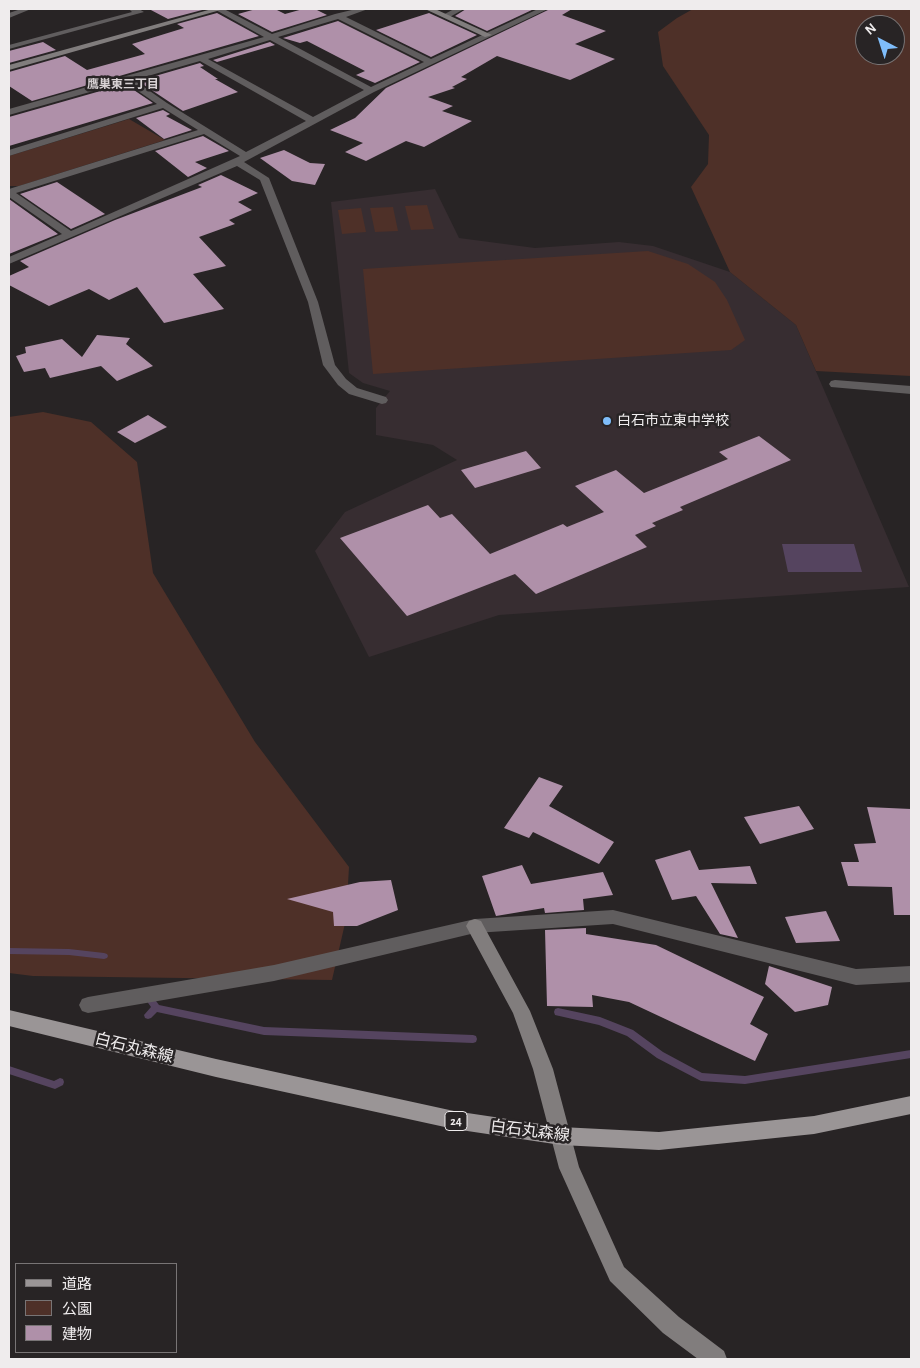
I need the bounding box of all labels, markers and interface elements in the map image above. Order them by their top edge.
north arrow [855,15,905,65]
text: N [863,21,879,38]
district label: 鷹巣東三丁目 [87,77,159,91]
place label: 白石市立東中学校 [617,413,729,429]
marker: 白石市立東中学校 [601,415,613,427]
street label: 白石丸森線 [93,1029,175,1067]
road number: 24 [445,1112,467,1130]
street label: 白石丸森線 [489,1117,571,1145]
legend [15,1263,178,1353]
text: 道路 [62,1277,92,1292]
text: 公園 [62,1302,92,1317]
text: 建物 [62,1327,92,1342]

